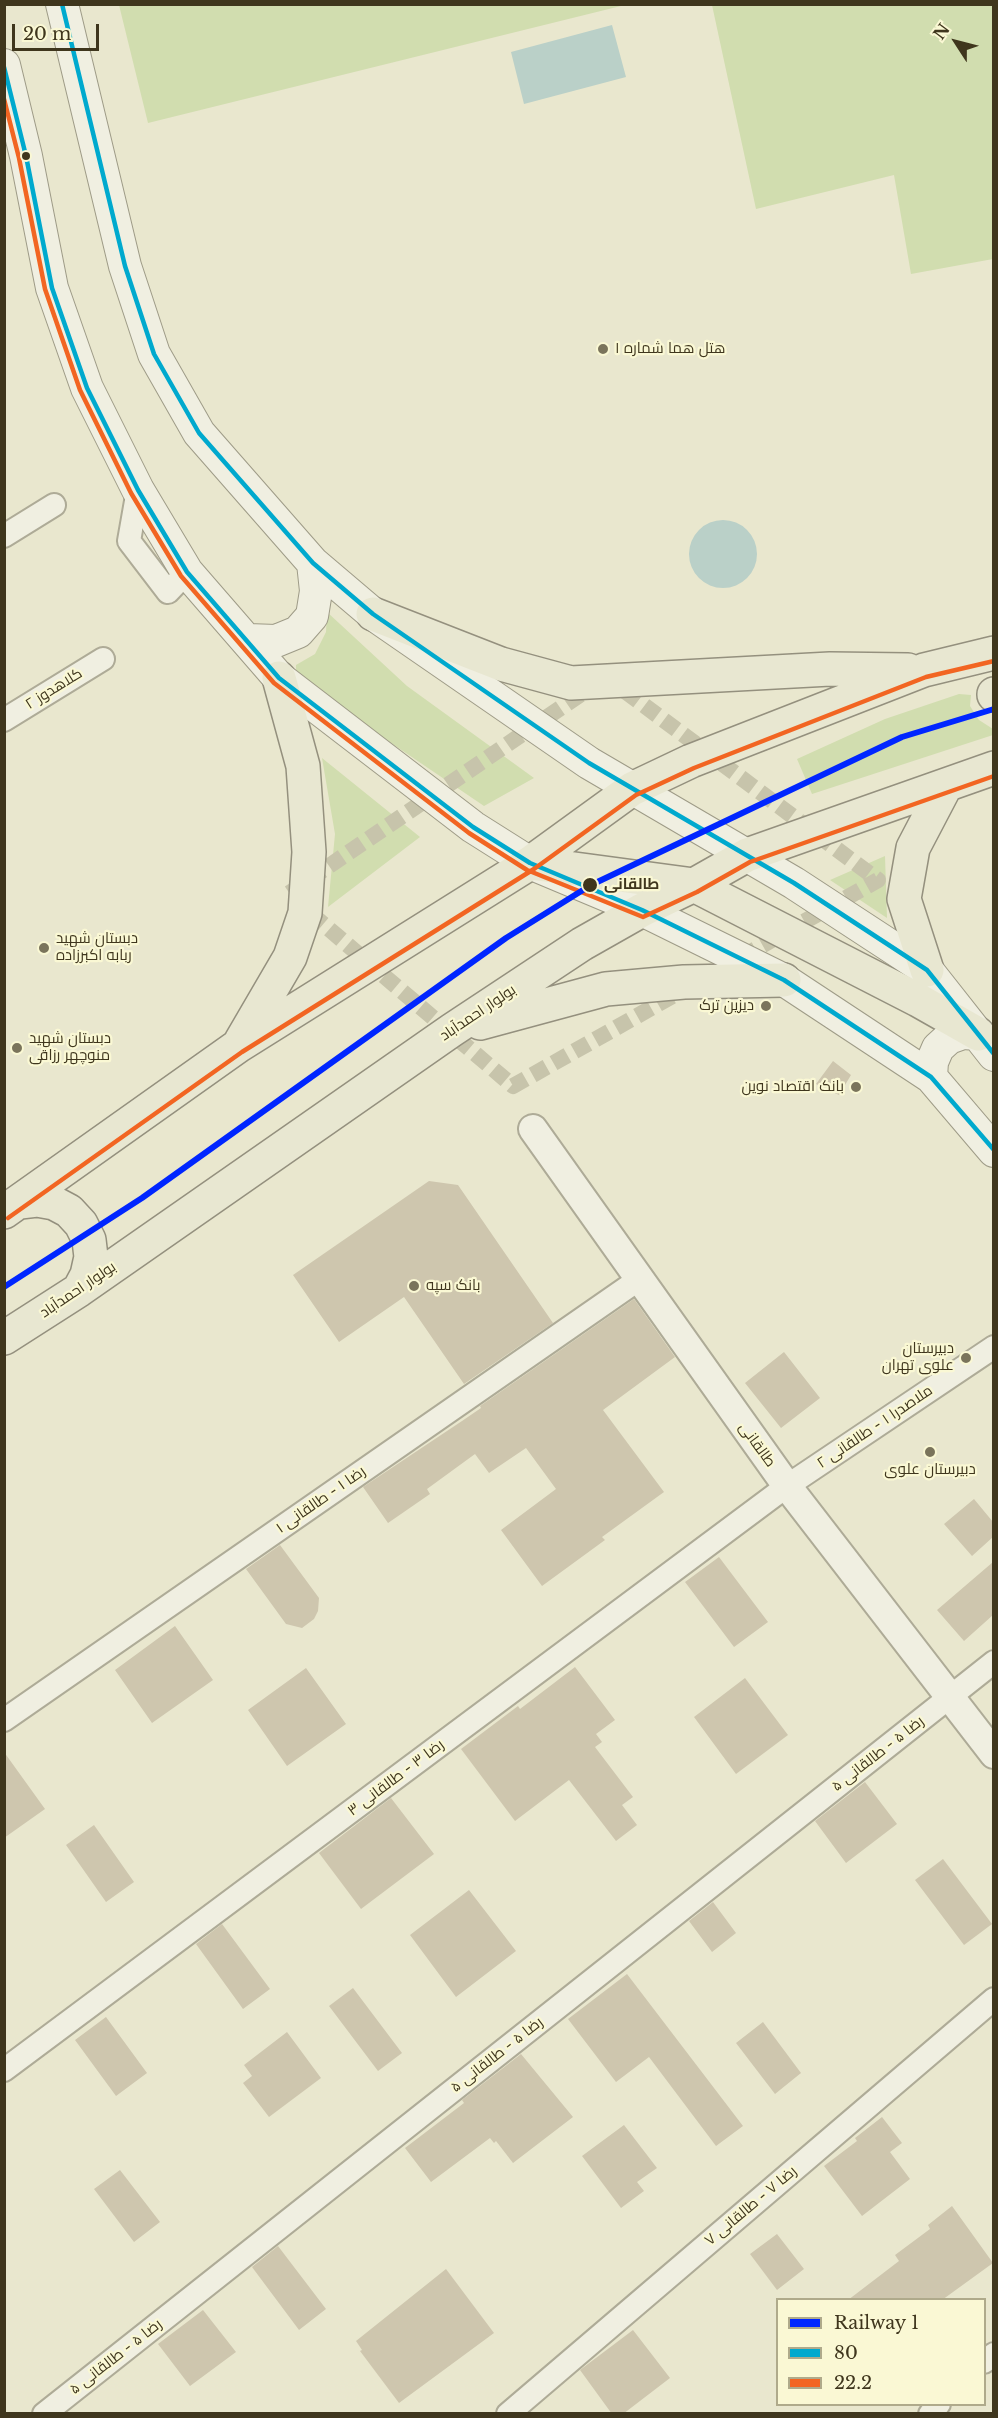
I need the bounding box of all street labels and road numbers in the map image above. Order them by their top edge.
street label: کلاهدوز ۲ [22,664,86,714]
street label: بولوار احمدآباد [437,981,519,1045]
street label: بولوار احمدآباد [37,1258,119,1322]
street label: ملاصدرا ۱ - طالقانی ۲ [814,1382,936,1472]
street label: طالقانی [735,1419,779,1471]
street label: رضا ۱ - طالقانی ۱ [273,1462,369,1538]
street label: رضا ۵ - طالقانی ۵ [828,1712,928,1796]
street label: رضا ۳ - طالقانی ۳ [344,1736,448,1820]
street label: رضا ۵ - طالقانی ۵ [447,2013,547,2097]
street label: رضا ۷ - طالقانی ۷ [701,2162,801,2250]
street label: رضا ۵ - طالقانی ۵ [66,2315,166,2399]

